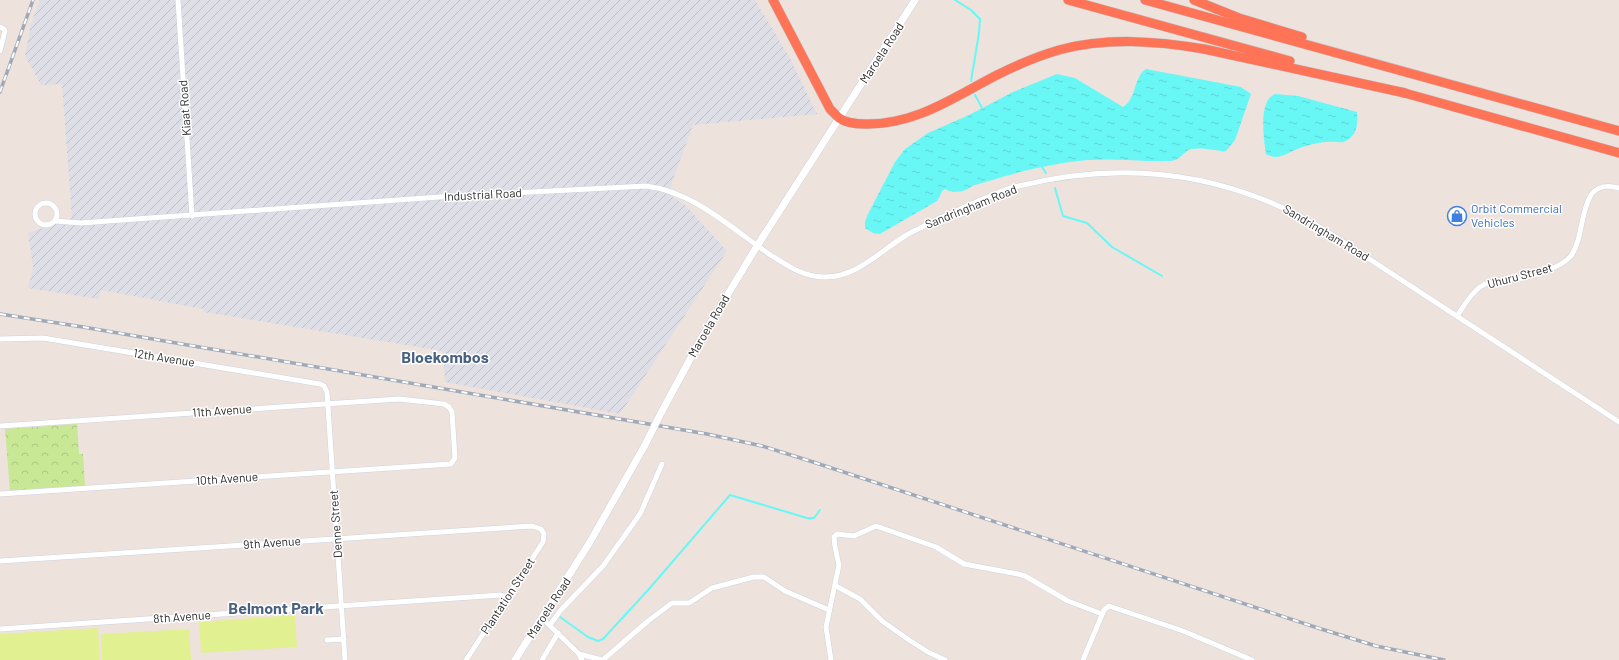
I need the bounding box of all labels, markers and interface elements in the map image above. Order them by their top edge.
street label: Maroela Road [856,19,906,86]
street label: Kiaat Road [175,80,193,136]
street label: Sandringham Road [923,181,1019,231]
street label: Industrial Road [444,185,522,203]
street label: Sandringham Road [1281,201,1372,263]
place label: Orbit Commercial Vehicles [1471,201,1562,229]
shop icon: Orbit Commercial Vehicles [1446,205,1468,227]
street label: Uhuru Street [1486,260,1554,290]
street label: Maroela Road [685,292,732,359]
street label: 12th Avenue [132,345,196,369]
district label: Bloekombos [401,347,489,366]
street label: 11th Avenue [192,401,252,419]
street label: 10th Avenue [195,469,259,487]
street label: Denne Street [326,490,344,559]
street label: 9th Avenue [243,533,301,551]
street label: Plantation Street [477,555,537,636]
street label: Maroela Road [523,574,573,641]
district label: Belmont Park [228,598,324,617]
street label: 8th Avenue [153,607,211,625]

